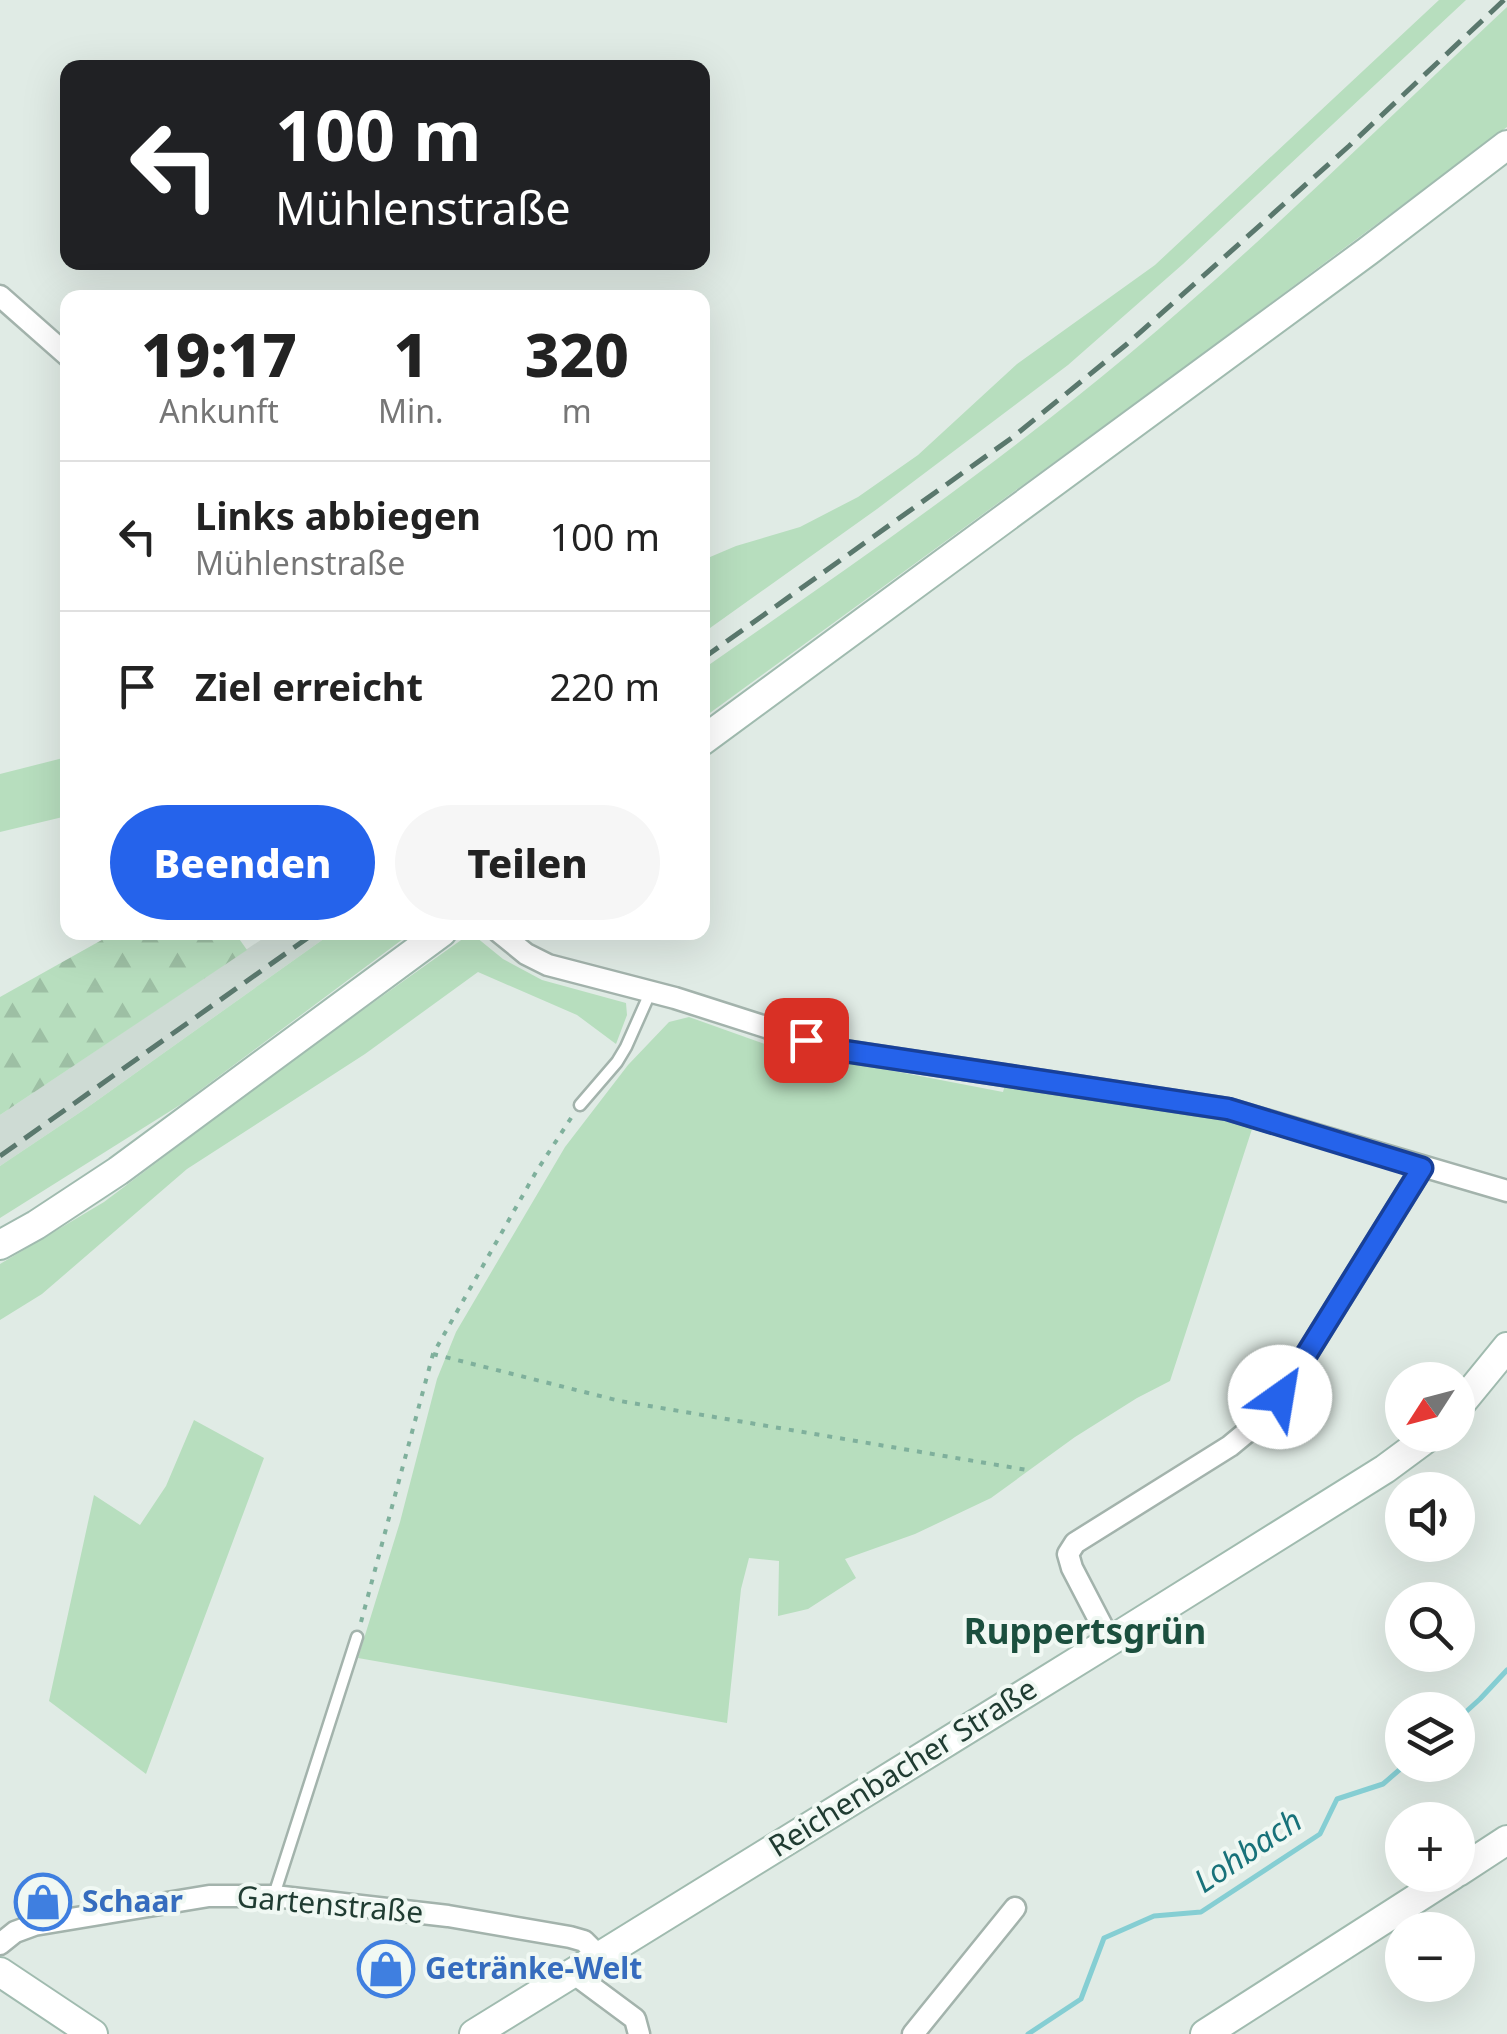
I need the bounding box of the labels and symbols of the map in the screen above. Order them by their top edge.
pin [764,998,849,1083]
position arrow [1228,1345,1332,1449]
north arrow [1385,1362,1475,1452]
district label: Ruppertsgrün [964,1607,1206,1654]
street label: Reichenbacher Straße [760,1668,1044,1866]
water label: Lohbach [1185,1798,1310,1902]
shop icon: Schaar [13,1872,73,1932]
street label: Gartenstraße [235,1875,425,1932]
place label: Schaar [82,1880,183,1921]
shop icon: Getränke-Welt [356,1939,416,1999]
place label: Getränke-Welt [425,1947,642,1988]

